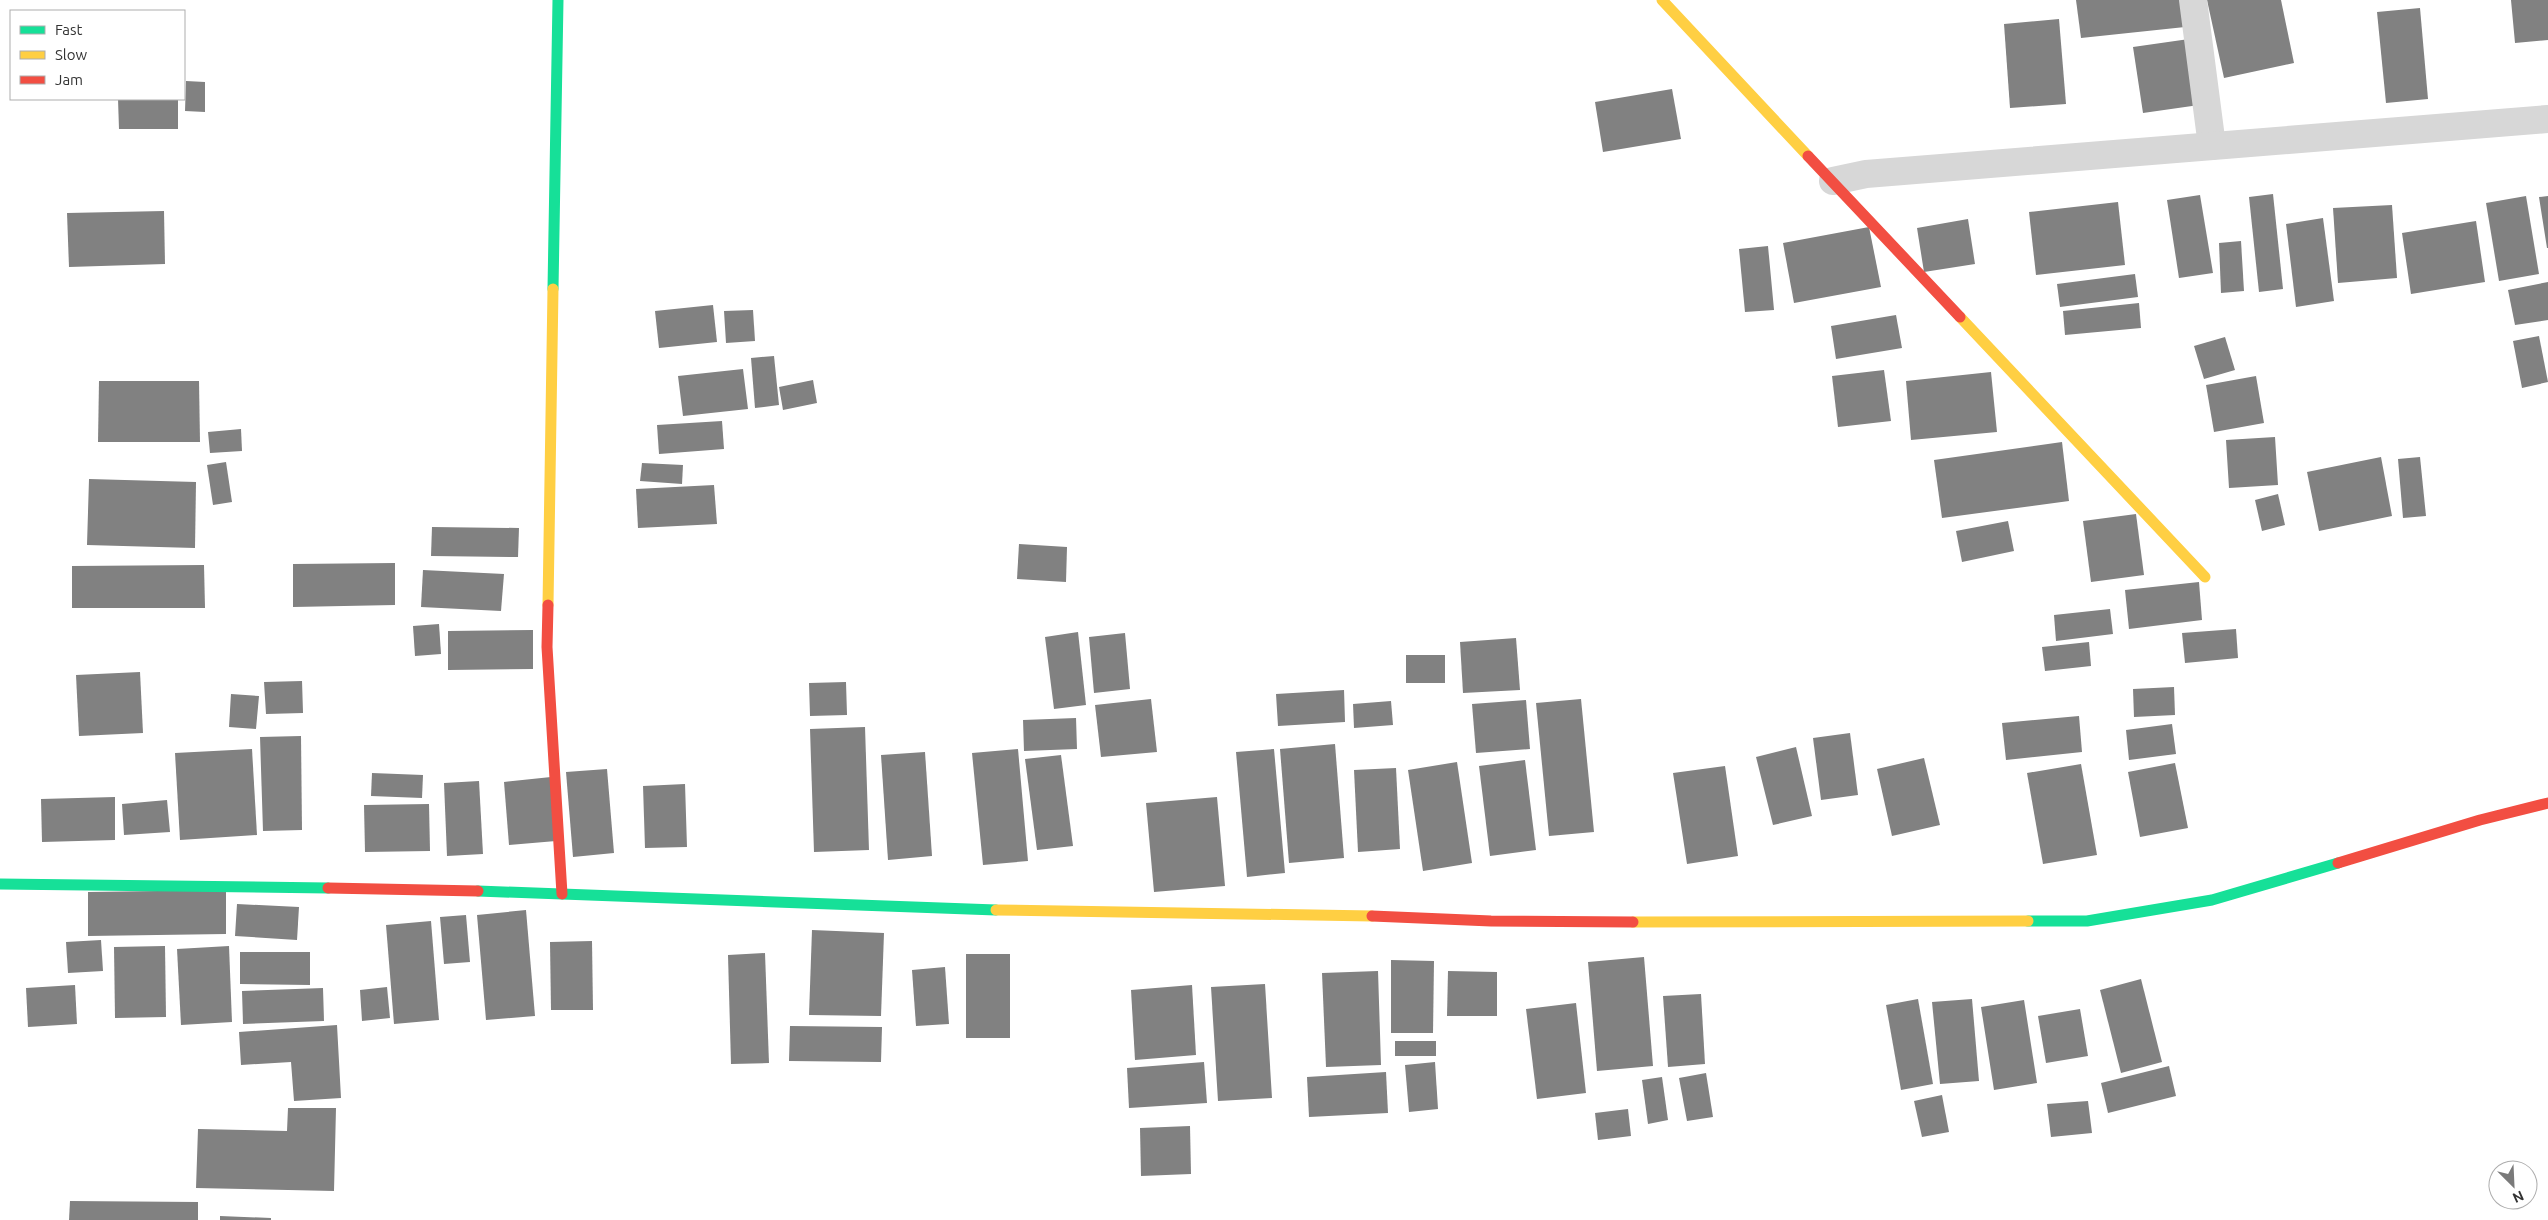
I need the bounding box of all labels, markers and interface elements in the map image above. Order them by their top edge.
legend [10,10,185,100]
text: Fast [55,21,83,38]
text: Slow [55,46,88,63]
text: Jam [55,71,83,88]
north arrow [2488,1160,2538,1210]
text: N [2510,1187,2526,1206]

